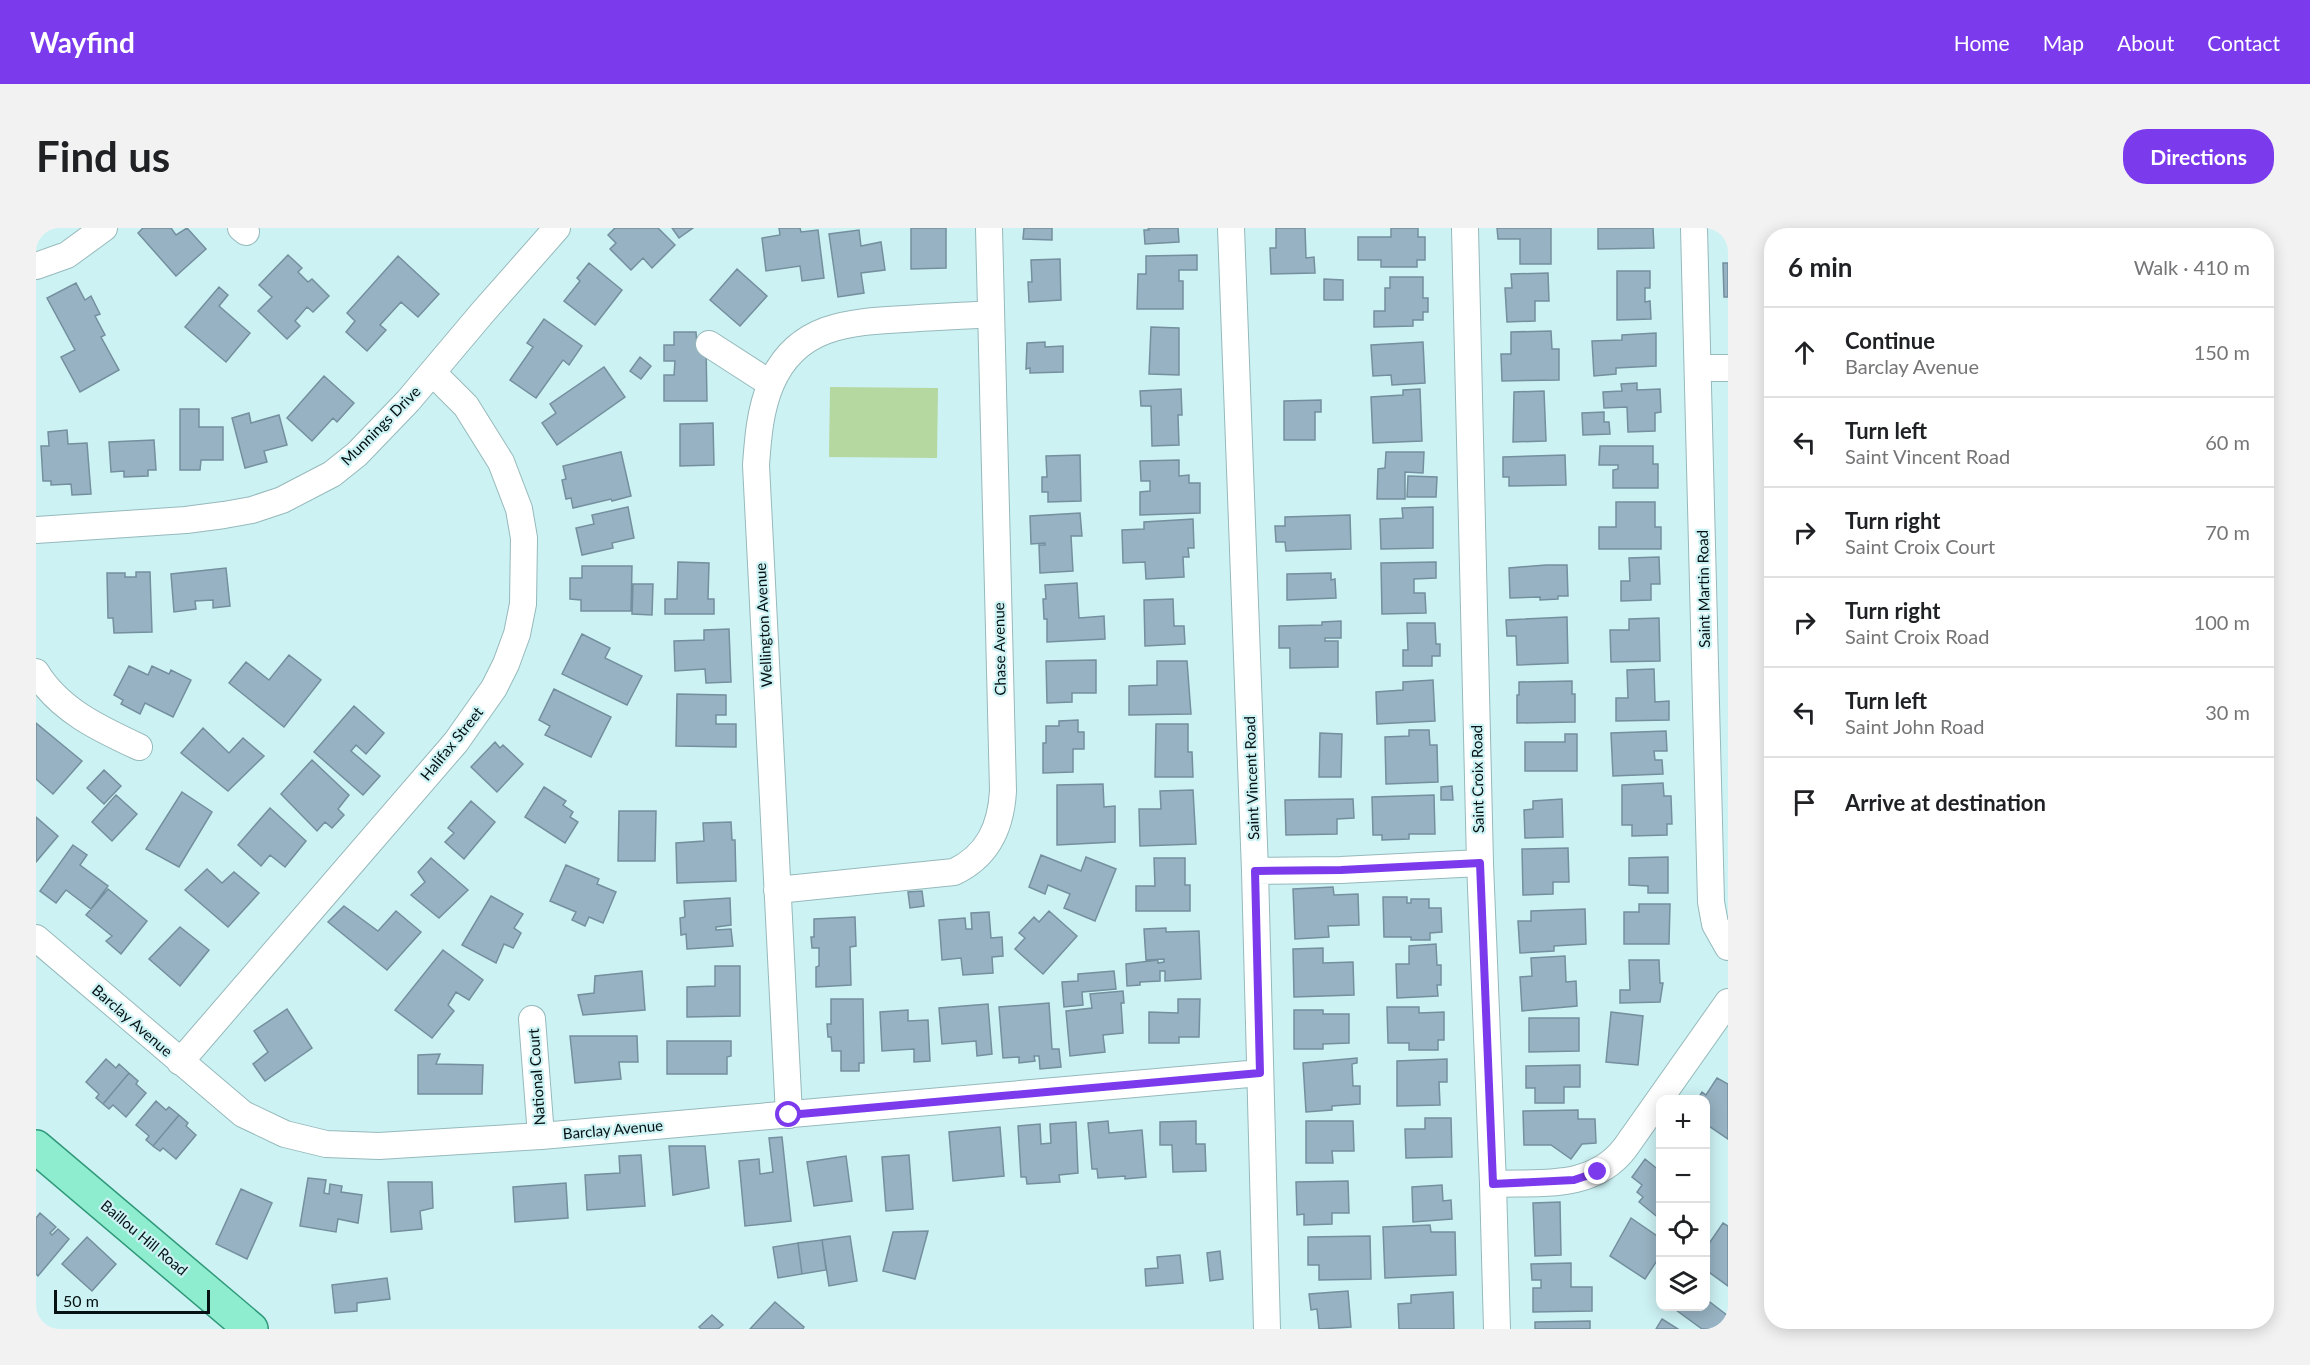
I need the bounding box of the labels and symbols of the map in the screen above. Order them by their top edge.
street label: Munnings Drive [337,382,424,469]
street label: Saint Martin Road [1693,530,1713,648]
street label: Wellington Avenue [751,562,775,688]
street label: Chase Avenue [989,602,1009,696]
street label: Halifax Street [416,703,487,784]
street label: Saint Vincent Road [1240,716,1262,840]
street label: Saint Croix Road [1467,725,1487,833]
street label: Barclay Avenue [89,980,177,1060]
street label: National Court [524,1027,548,1126]
route start [775,1101,801,1127]
street label: Barclay Avenue [562,1116,664,1142]
route end [1584,1158,1610,1184]
street label: Baillou Hill Road [98,1196,192,1279]
scale bar [54,1287,210,1314]

